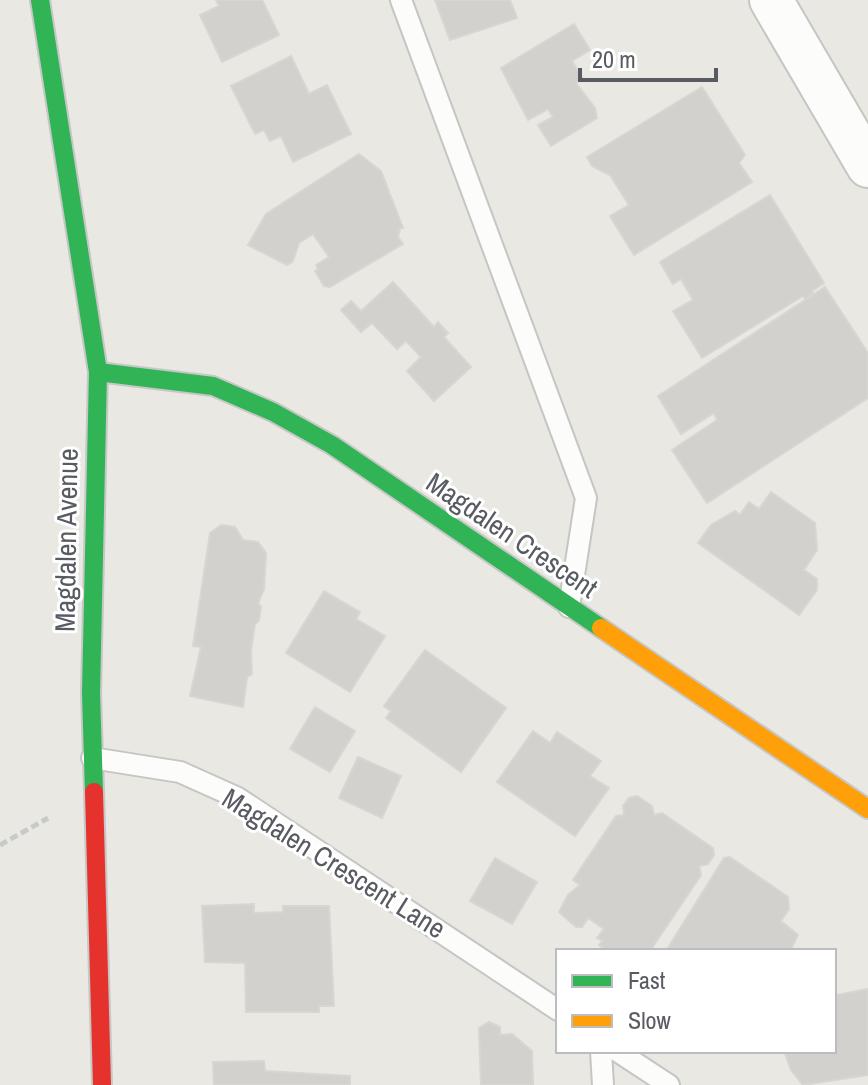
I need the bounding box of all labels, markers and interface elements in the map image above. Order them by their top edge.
scale bar [580,32,716,82]
text: 20 m [592,43,636,75]
street label: Magdalen Avenue [45,448,87,632]
street label: Magdalen Crescent [419,464,605,606]
street label: Magdalen Crescent Lane [215,779,453,947]
legend [556,949,836,1053]
text: Fast [628,964,666,996]
text: Slow [628,1004,671,1036]

